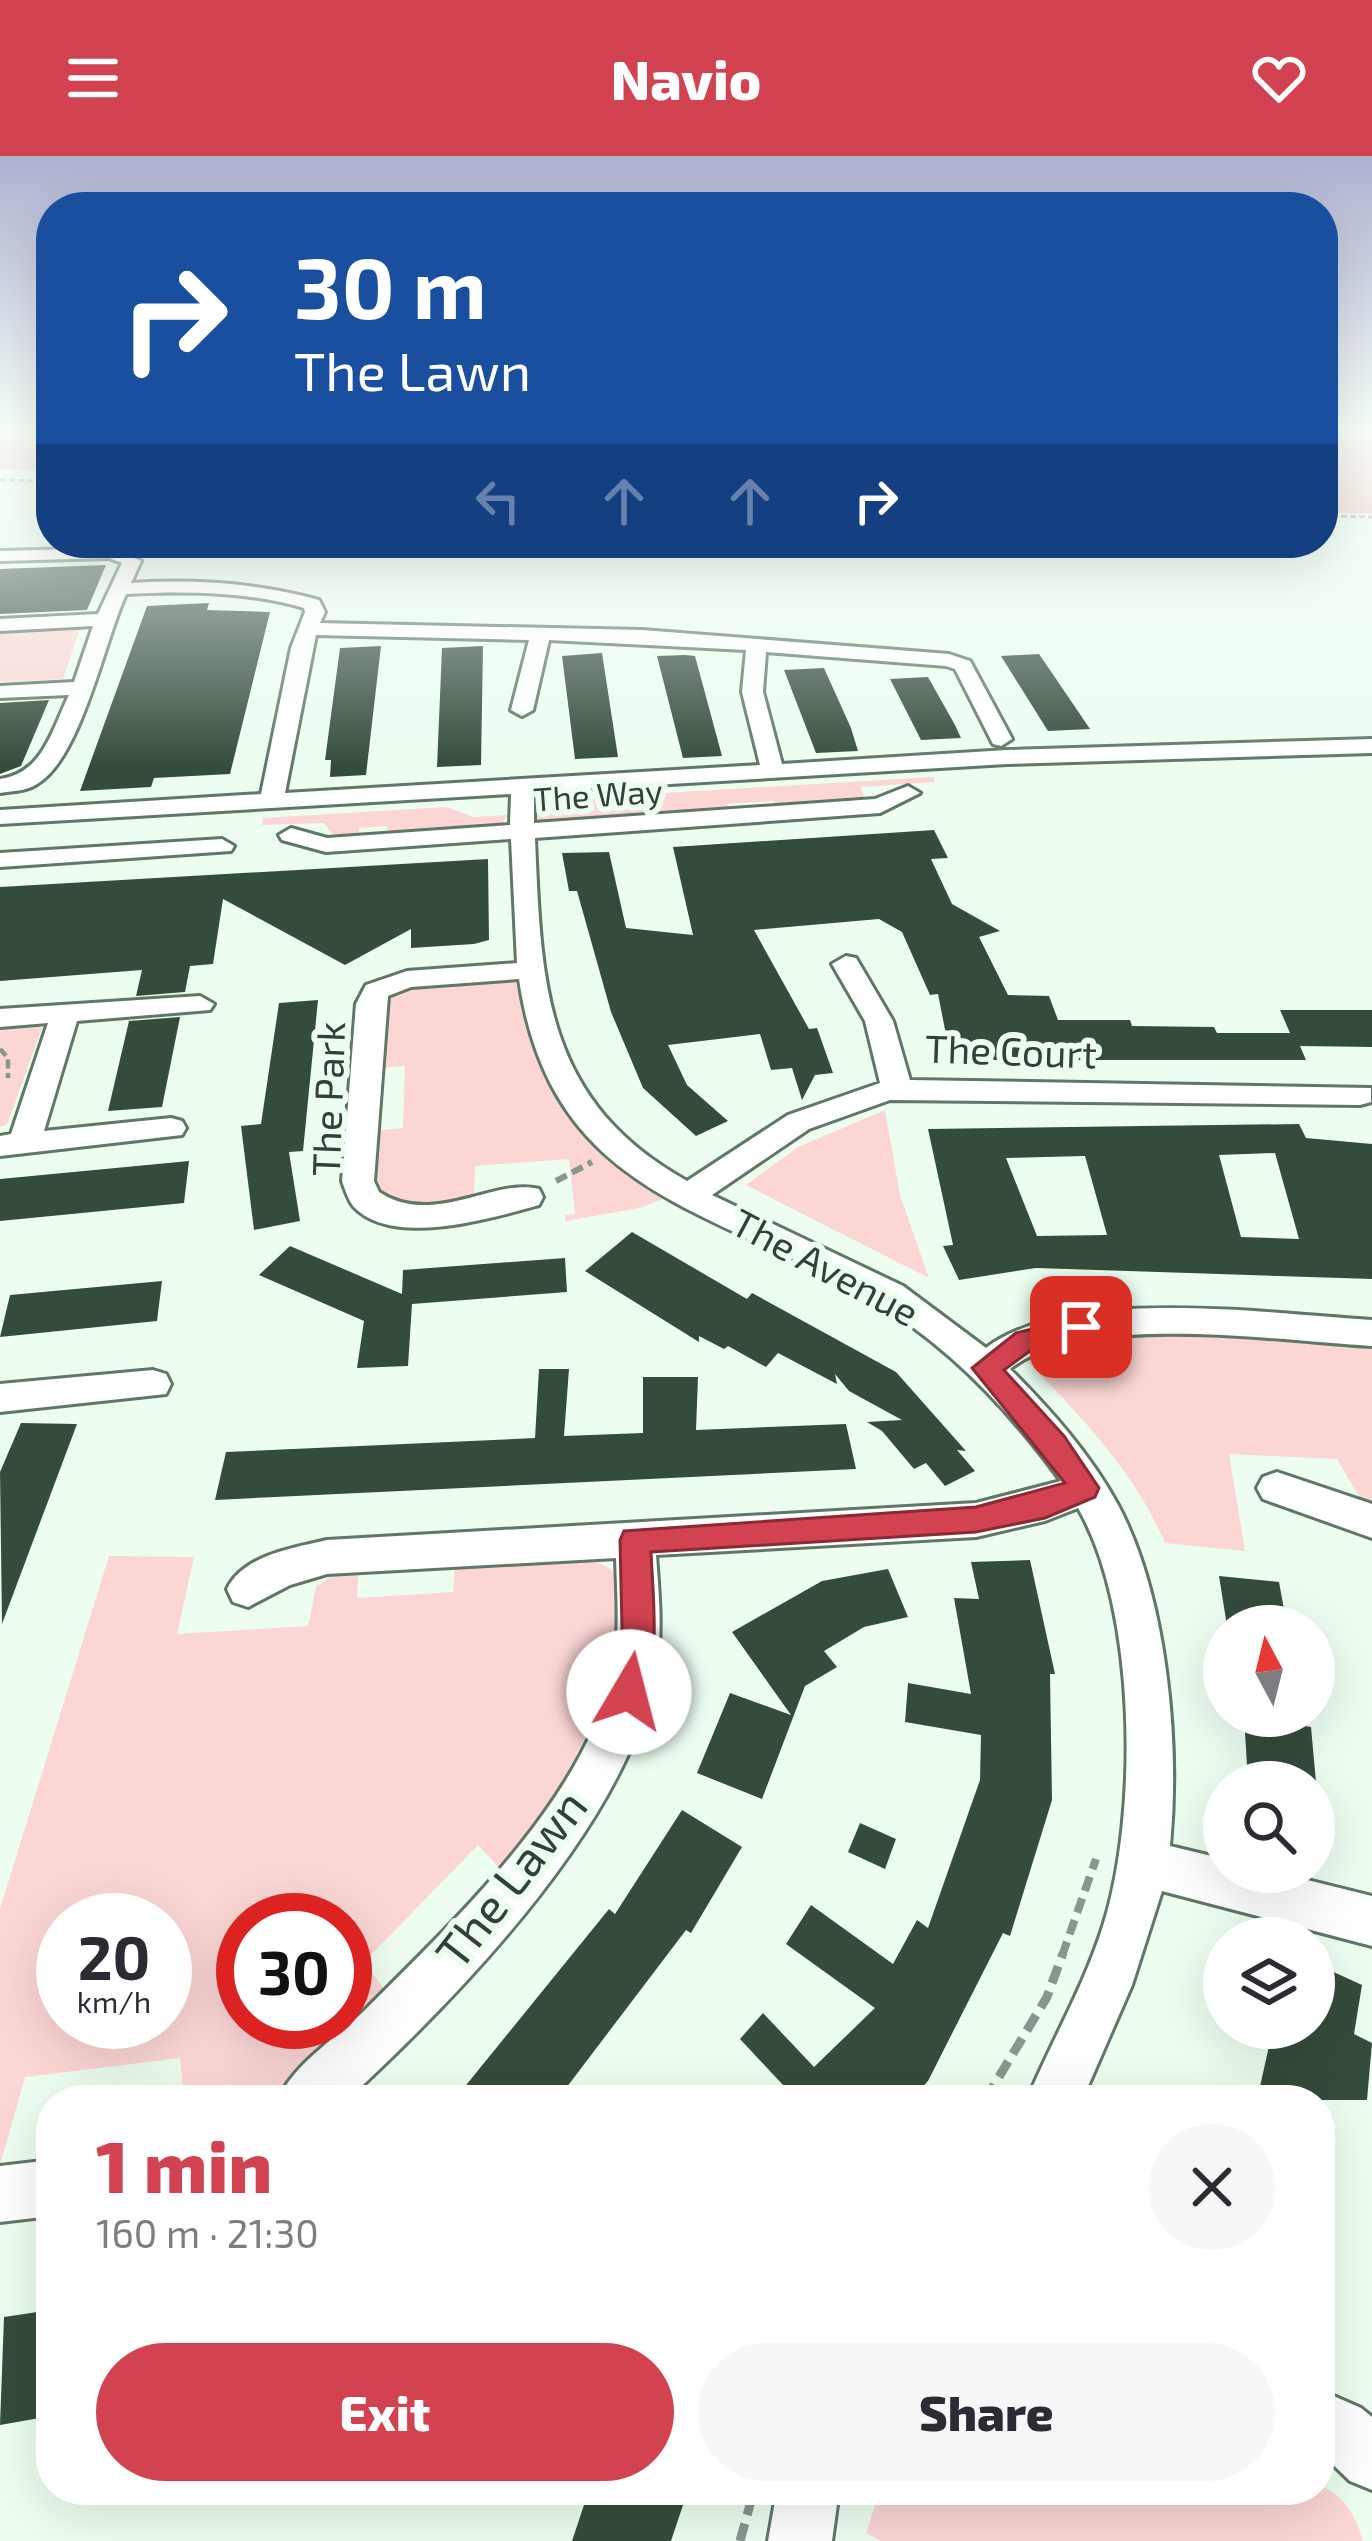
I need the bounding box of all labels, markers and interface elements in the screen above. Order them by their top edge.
icon: menu [60,45,126,111]
icon: heart [1246,45,1312,111]
text: Navio [611,46,761,111]
text: 30 m [294,235,487,336]
icon: right [96,240,252,396]
text: The Lawn [294,337,531,402]
icon: left [465,468,531,534]
icon: ahead [591,468,657,534]
icon: ahead [717,468,783,534]
icon: right [843,468,909,534]
street label: The Way [532,770,664,818]
street label: The Park [301,1021,353,1177]
street label: The Court [924,1024,1098,1076]
street label: The Avenue [725,1197,927,1335]
pin [1030,1276,1132,1378]
icon: arrive [1048,1294,1114,1360]
north arrow [1203,1605,1335,1737]
map controls [1203,1605,1335,2049]
position arrow [566,1629,692,1755]
button: search [1203,1761,1335,1893]
street label: The Lawn [422,1777,598,1979]
speed limit sign: 30 [216,1893,372,2049]
button: layers [1203,1917,1335,2049]
text: 20 [78,1920,150,1992]
text: km/h [77,1983,151,2019]
text: 1 min [96,2121,272,2207]
button: close [1149,2124,1275,2250]
text: 160 m · 21:30 [96,2209,319,2256]
button: Exit [96,2343,674,2481]
button: Share [698,2343,1275,2481]

